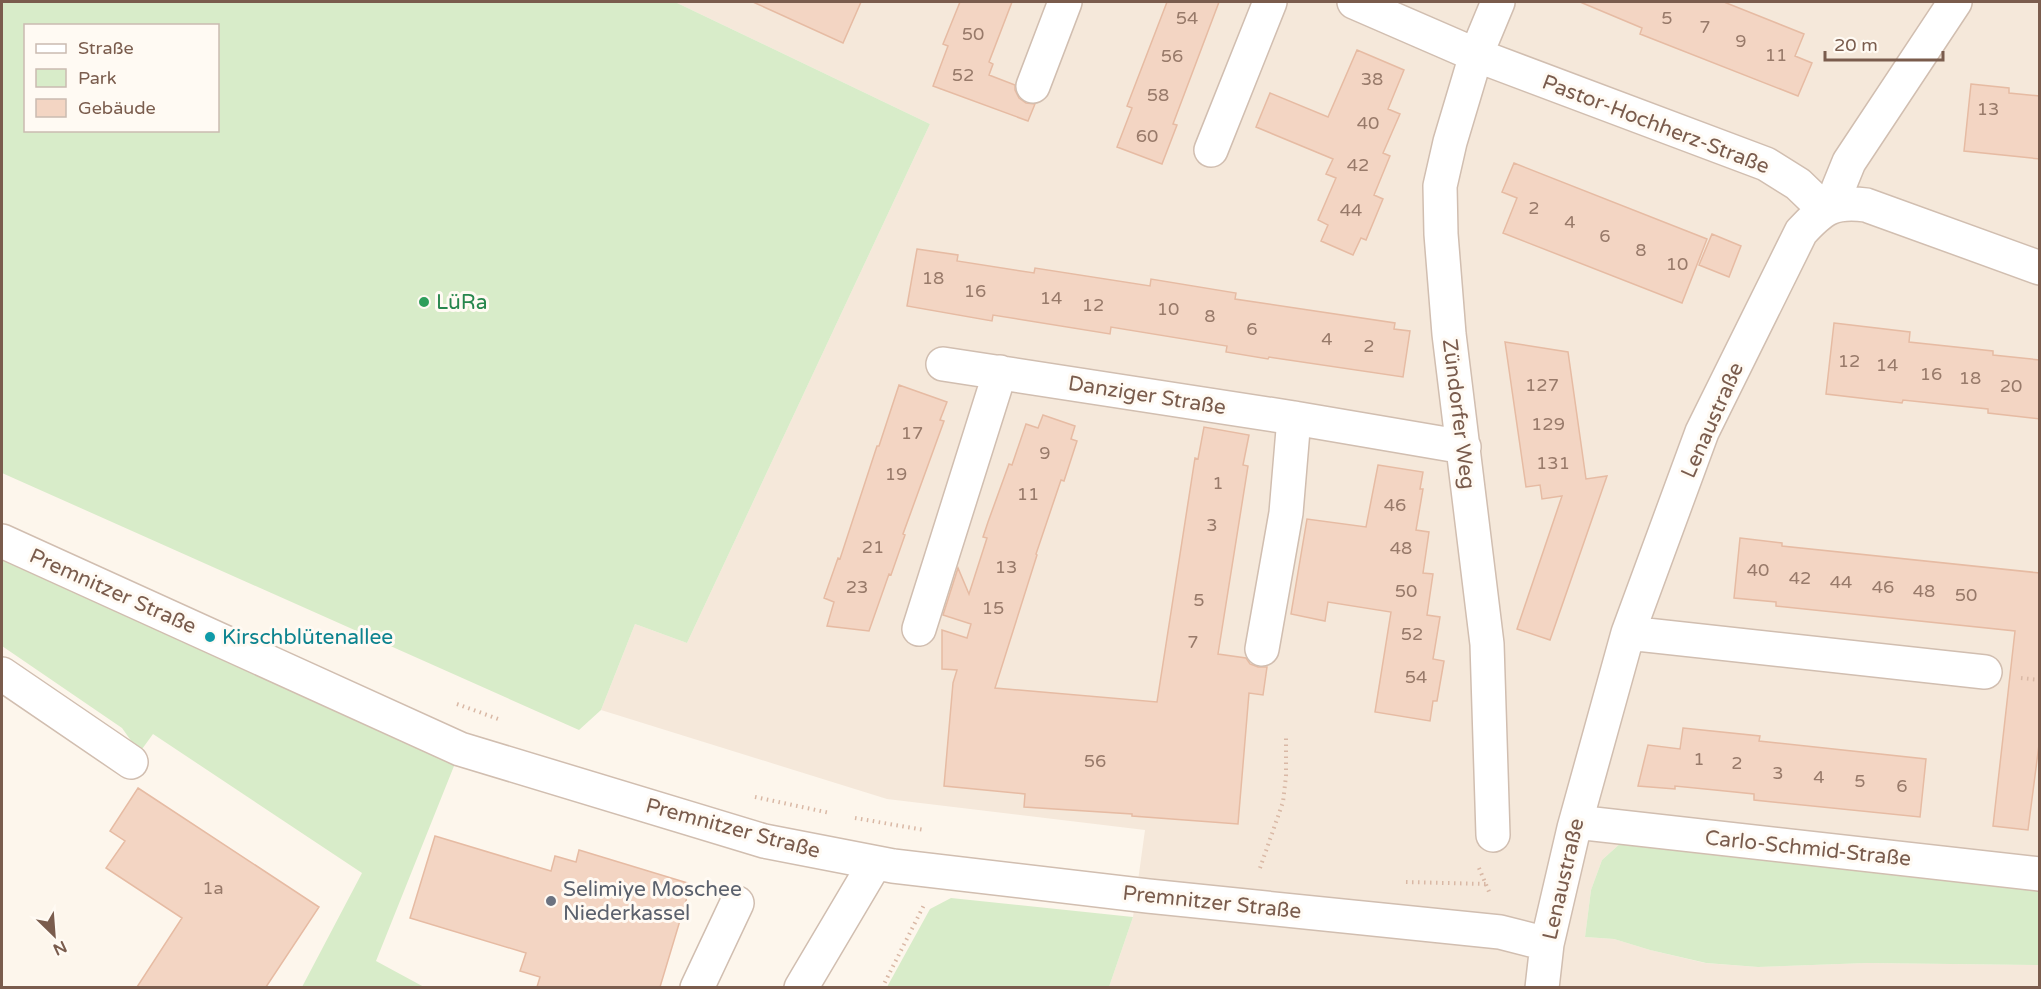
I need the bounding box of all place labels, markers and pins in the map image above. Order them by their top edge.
place label: LüRa [436,290,487,315]
marker: LüRa [417,295,431,309]
place label: Kirschblütenallee [222,625,393,650]
marker: Kirschblütenallee [203,630,217,644]
place label: Selimiye Moschee Niederkassel [563,877,742,926]
marker: Selimiye Moschee Niederkassel [544,894,558,908]

